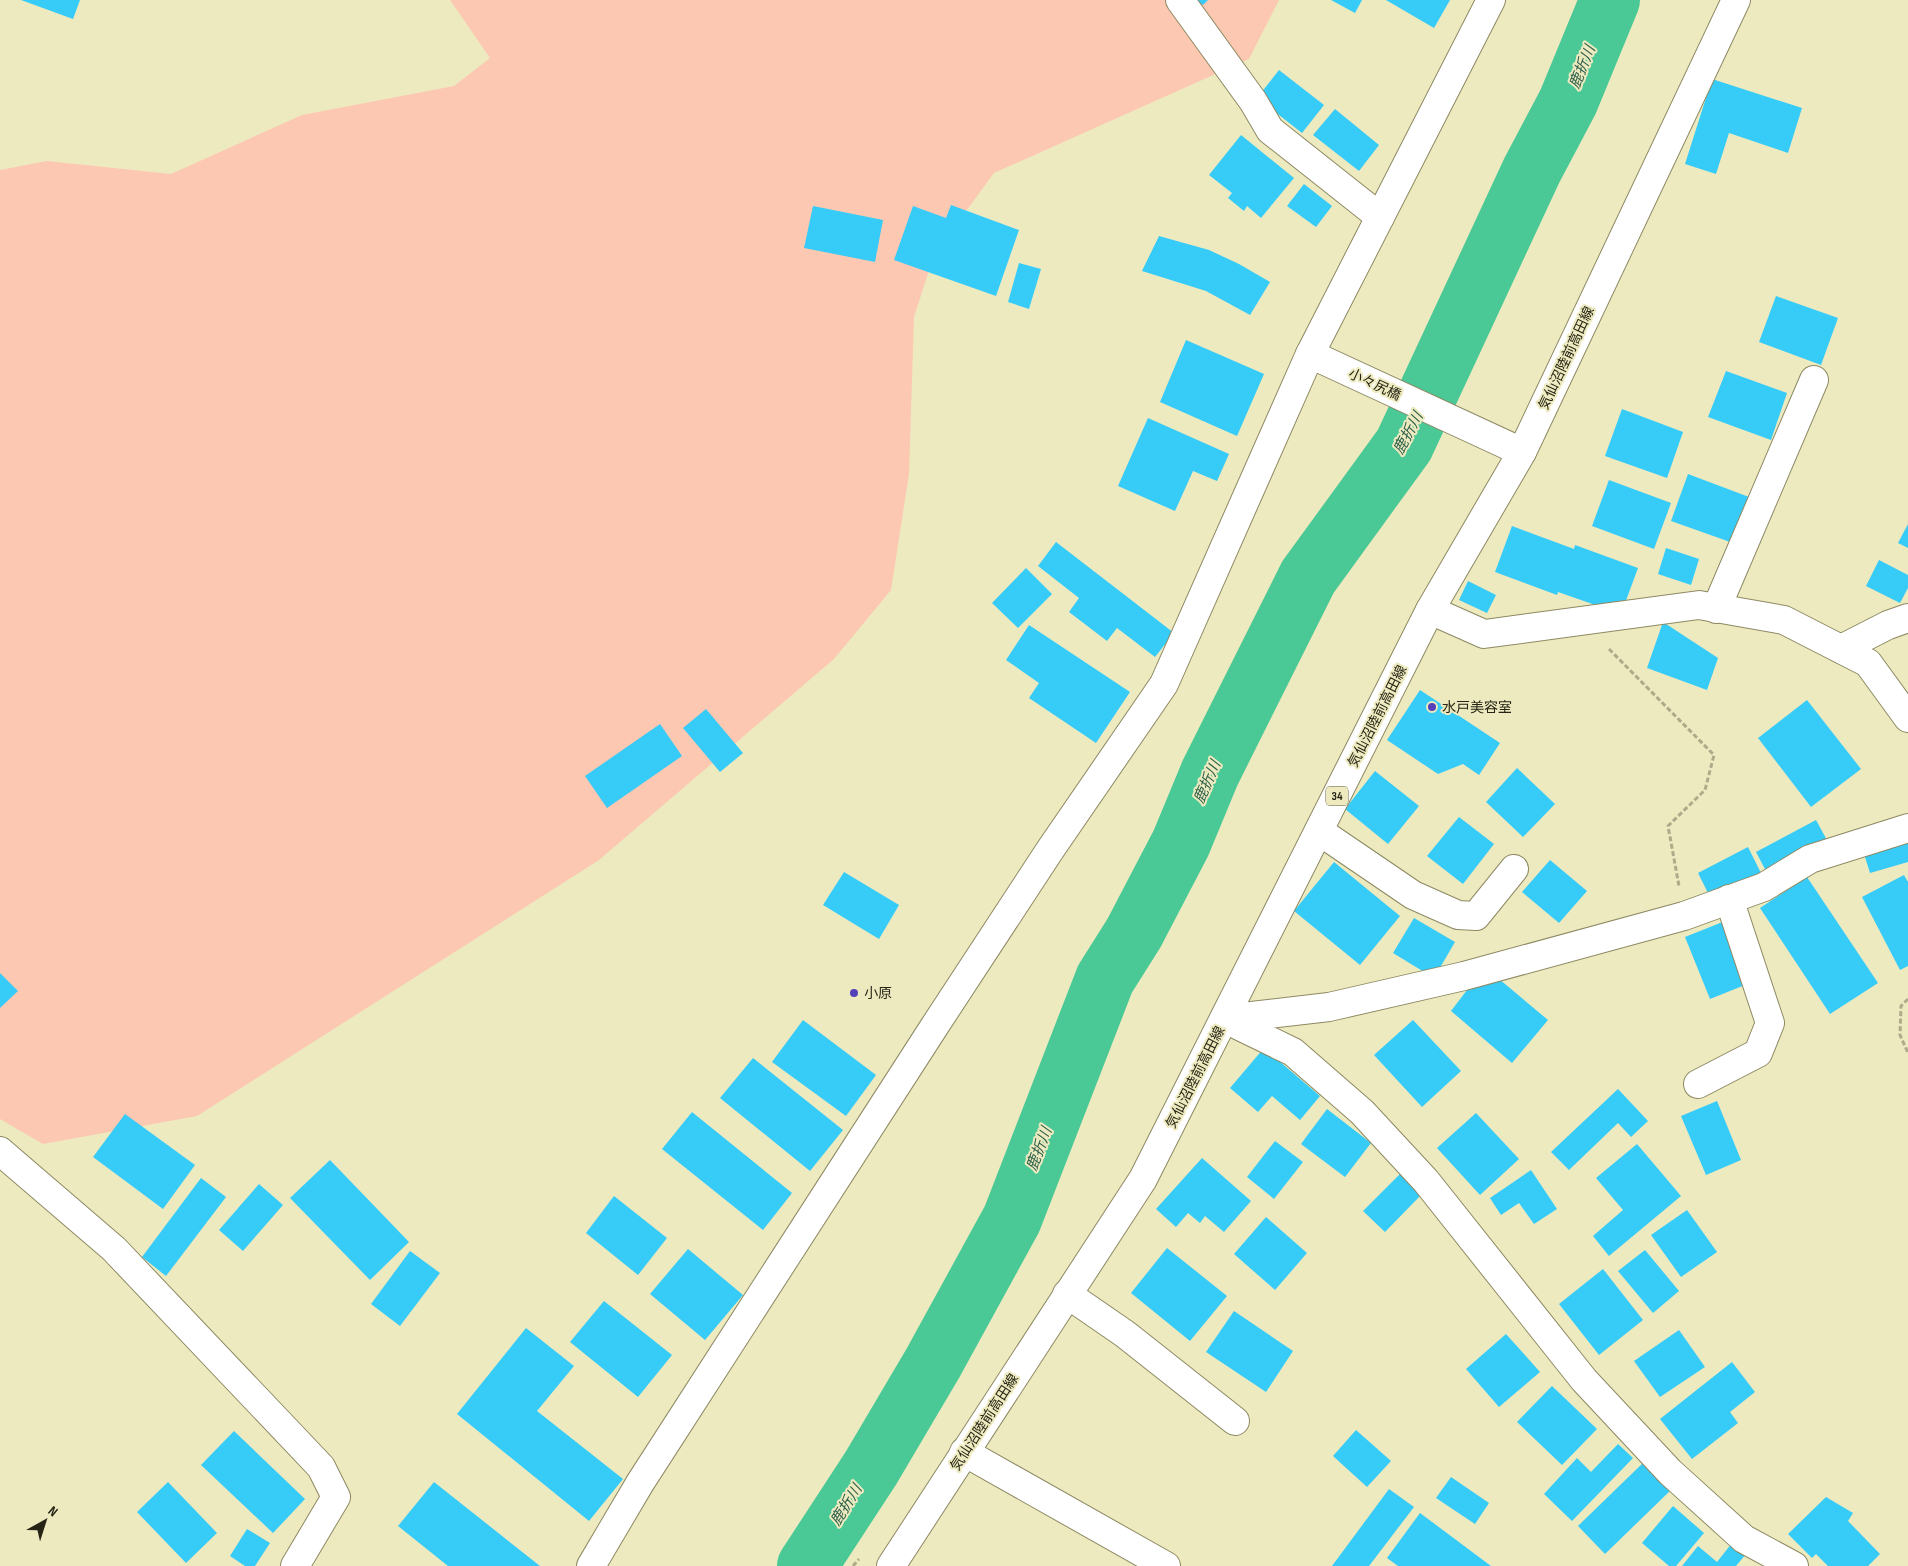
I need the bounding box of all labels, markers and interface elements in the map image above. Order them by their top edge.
water label: 鹿折川 [1565,41,1600,92]
street label: 気仙沼陸前高田線 [1535,304,1598,413]
street label: 小々尻橋 [1346,365,1404,404]
water label: 鹿折川 [1389,407,1428,458]
street label: 気仙沼陸前高田線 [1344,662,1410,770]
place label: 水戸美容室 [1442,699,1512,716]
marker: 水戸美容室 [1426,701,1438,713]
water label: 鹿折川 [1190,756,1226,807]
road number: 34 [1326,786,1348,806]
place label: 小原 [864,985,892,1002]
marker: 小原 [848,987,860,999]
street label: 気仙沼陸前高田線 [1162,1023,1228,1131]
water label: 鹿折川 [1023,1123,1057,1174]
street label: 気仙沼陸前高田線 [947,1371,1022,1474]
water label: 鹿折川 [826,1479,867,1529]
north arrow [20,1496,70,1546]
text: N [45,1502,61,1520]

